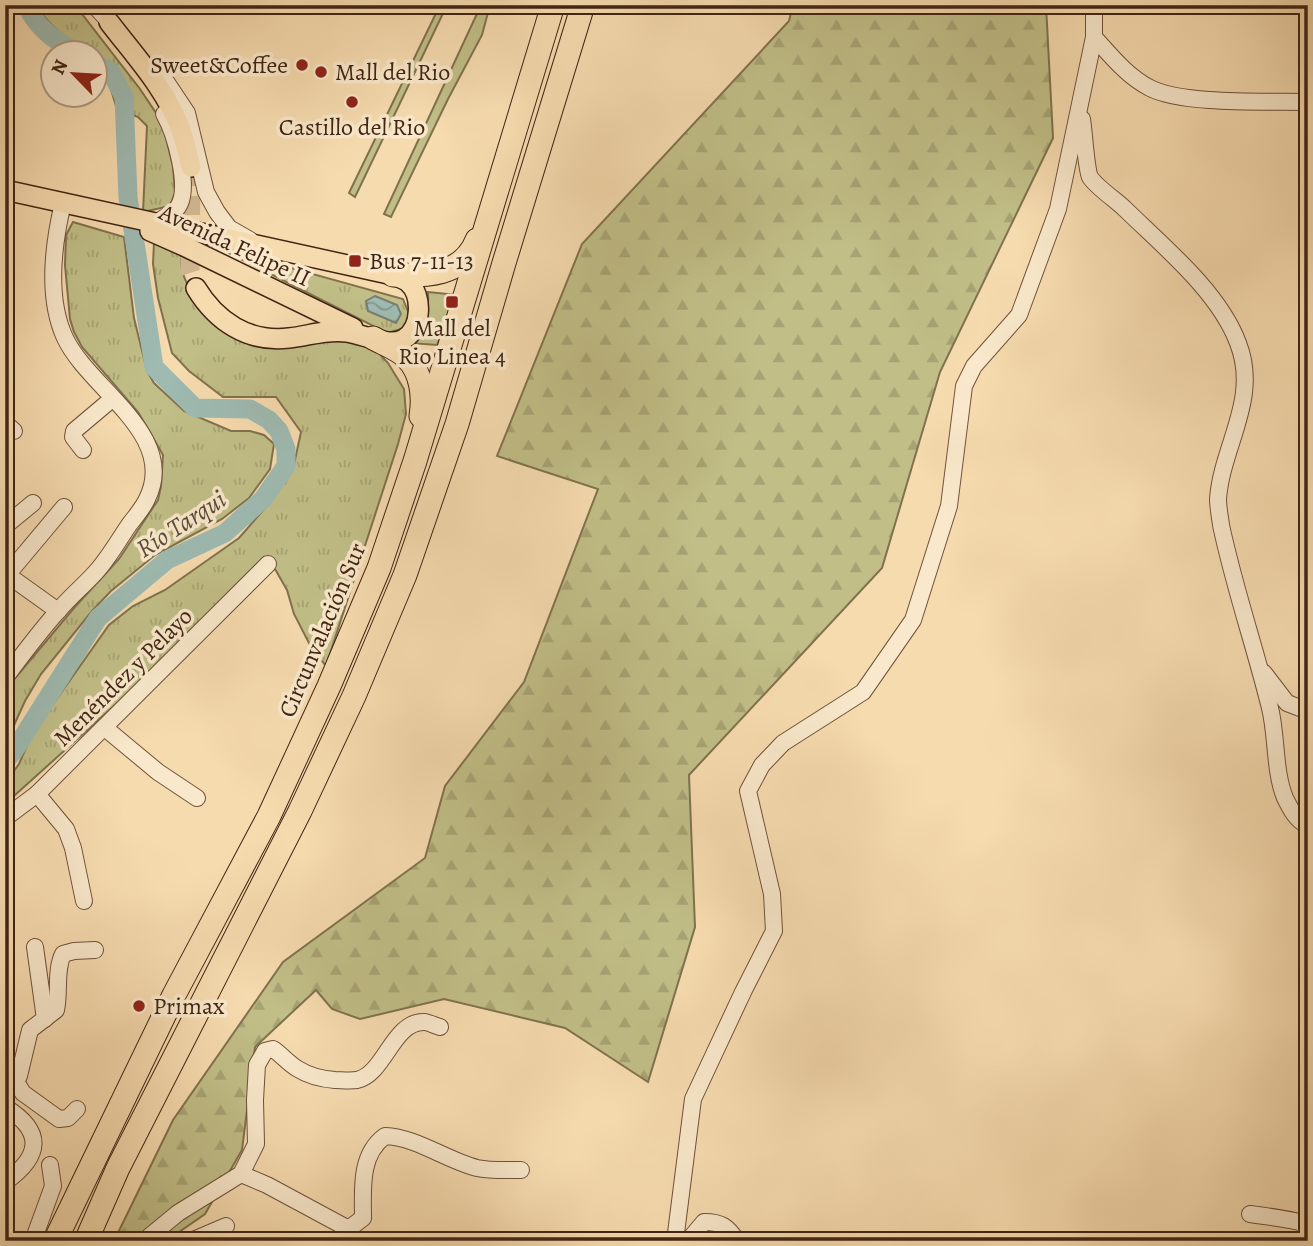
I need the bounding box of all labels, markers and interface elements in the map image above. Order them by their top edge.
north arrow [38,38,108,108]
place label: Sweet&Coffee [150,49,288,81]
text: N [45,55,74,79]
place label: Mall del Rio [335,56,450,88]
marker: Sweet&Coffee [294,57,310,73]
marker: Mall del Rio [313,64,329,80]
marker: Castillo del Rio [344,94,360,110]
place label: Castillo del Rio [279,111,425,143]
street label: Avenida Felipe II [153,196,316,294]
place label: Bus 7-11-13 [369,245,474,277]
marker: Bus 7-11-13 [347,253,363,269]
marker: Mall del Rio Linea 4 [444,294,460,310]
place label: Mall del Rio Linea 4 [398,312,506,372]
water label: Río Tarqui [129,482,233,566]
street label: Circunvalación Sur [271,538,373,722]
street label: Menéndez y Pelayo [47,600,200,753]
place label: Primax [153,990,225,1022]
marker: Primax [131,998,147,1014]

